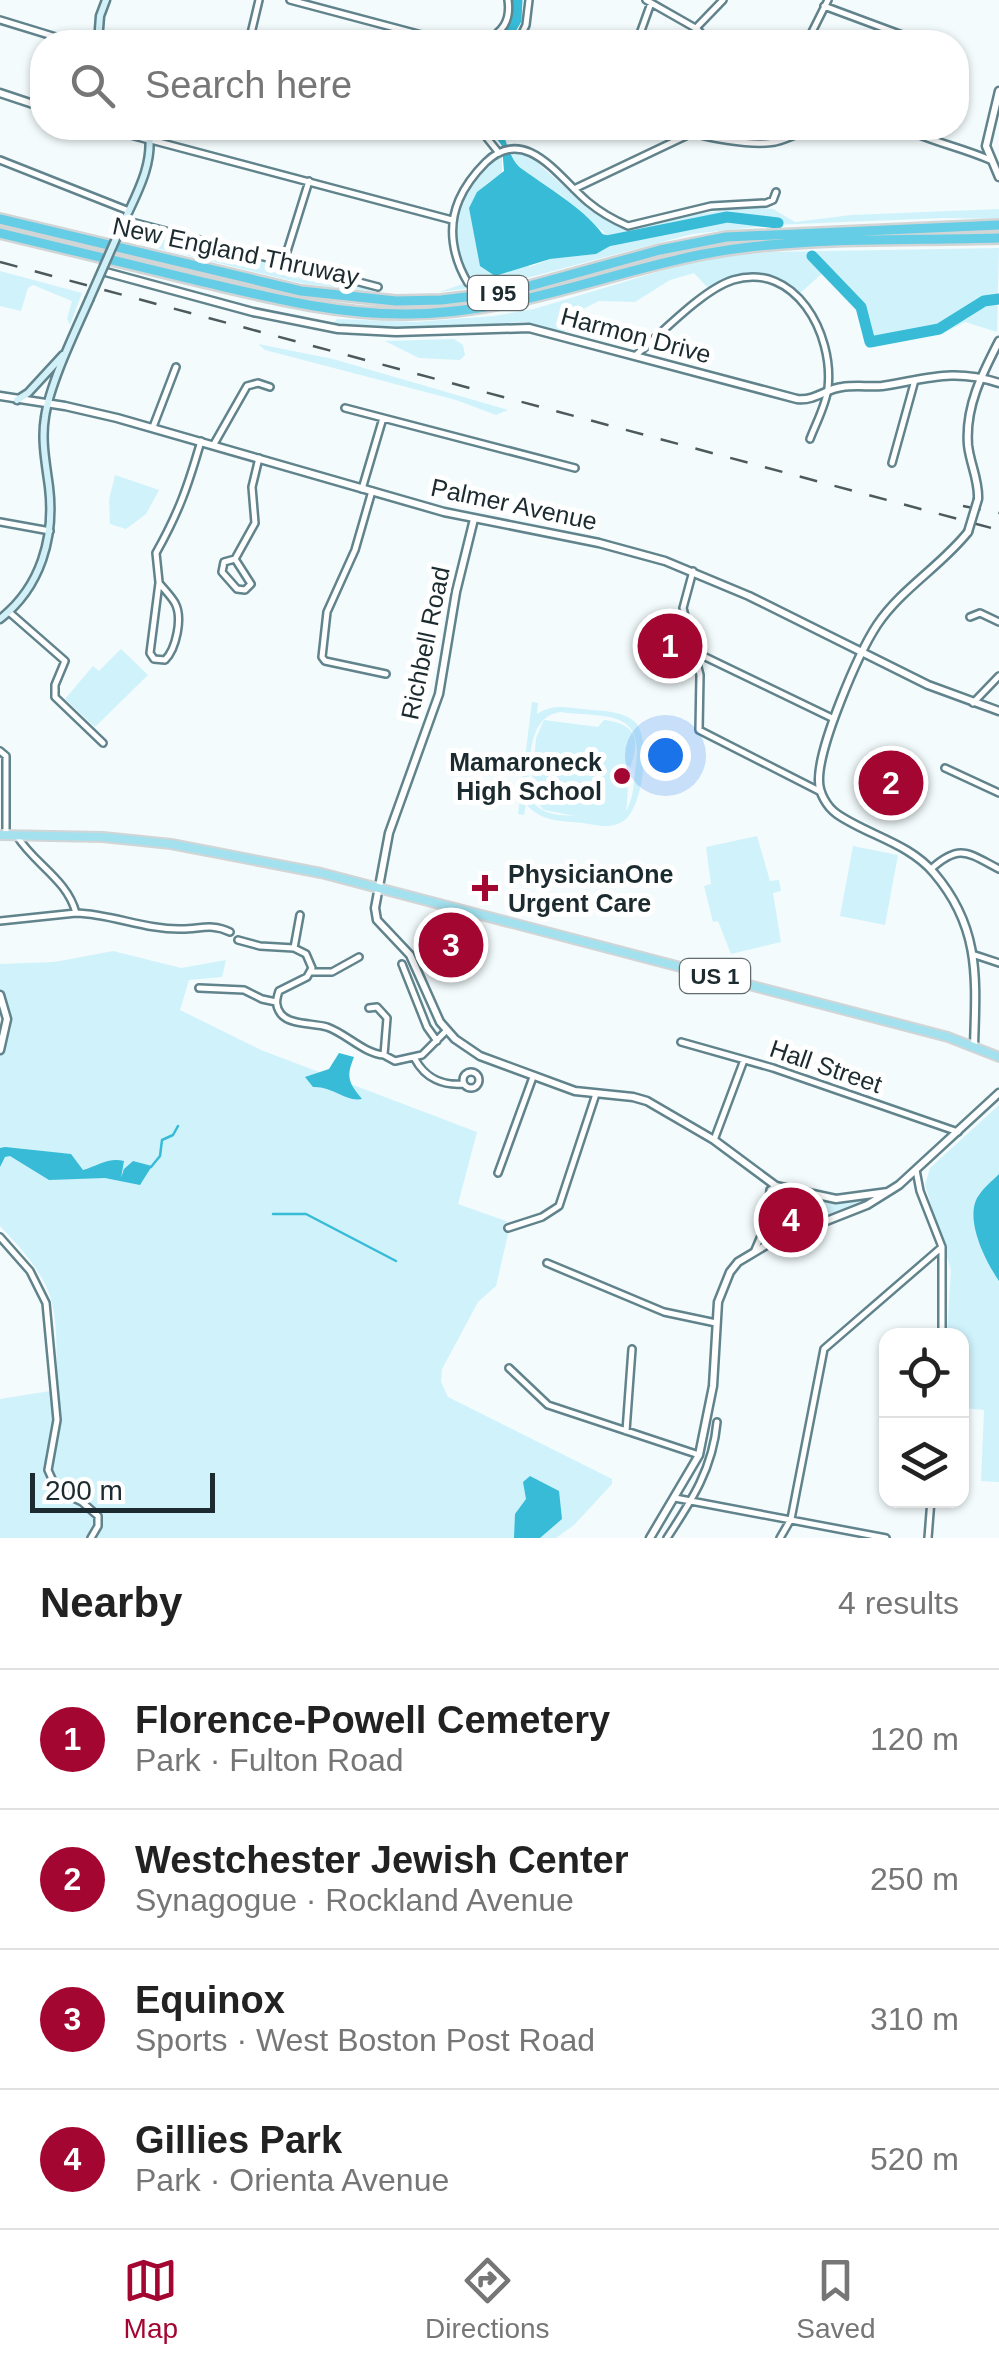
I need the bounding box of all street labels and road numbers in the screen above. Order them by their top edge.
street label: New England Thruway [110,211,362,291]
road number: I 95 [468,276,528,310]
street label: Harmon Drive [558,302,714,368]
street label: Palmer Avenue [428,473,600,535]
street label: Richbell Road [395,564,455,722]
road number: US 1 [680,959,750,993]
street label: Hall Street [766,1034,886,1098]

